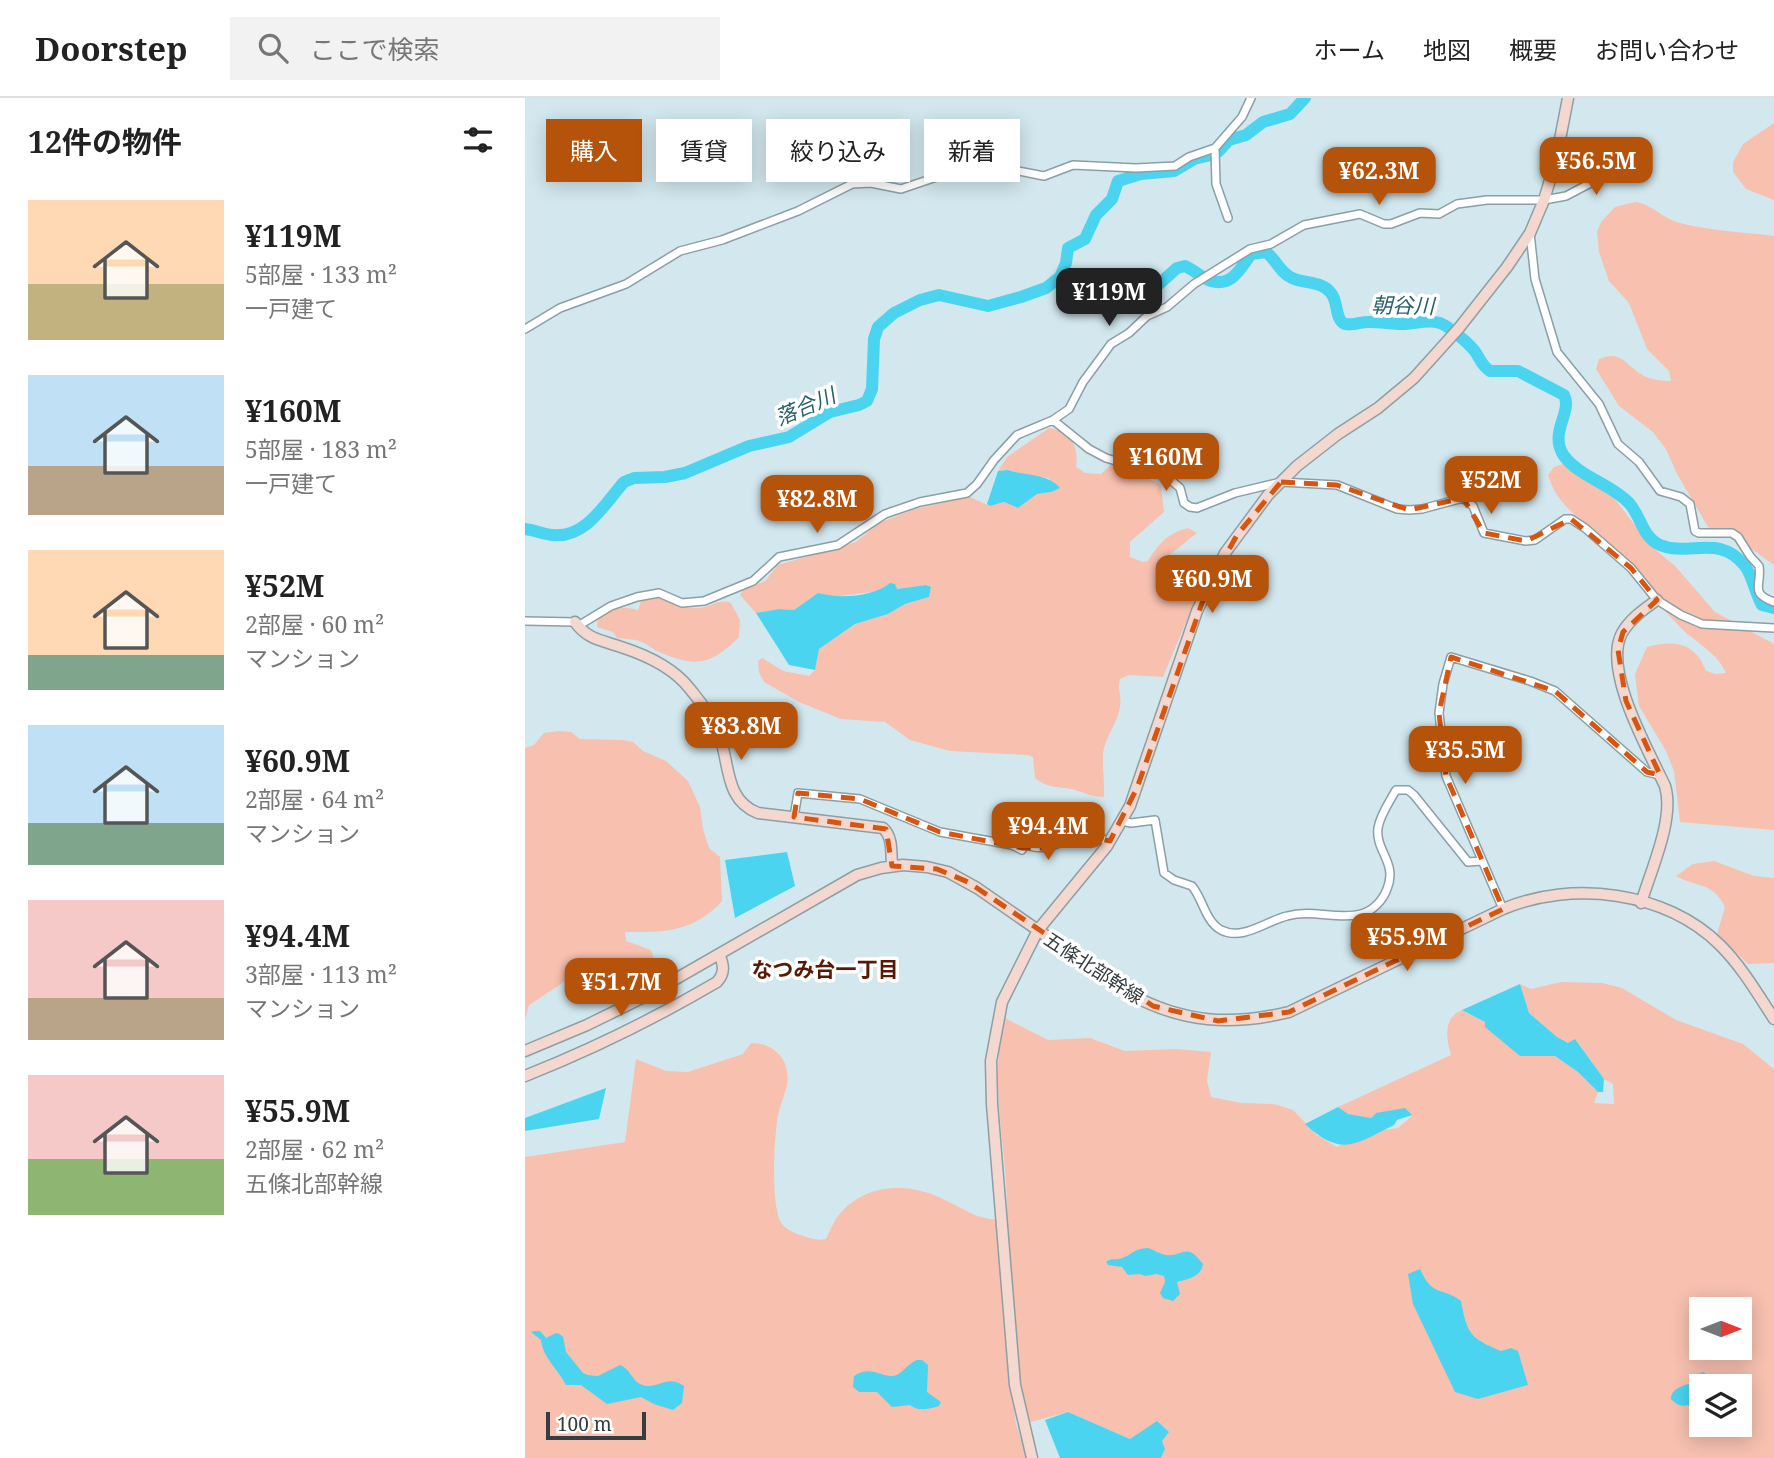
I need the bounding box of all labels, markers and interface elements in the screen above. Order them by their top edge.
search box [230,17,720,80]
text: Doorstep [35,26,188,71]
icon: search [254,29,292,67]
text: ここで検索 [310,31,440,67]
text: ホーム [1314,33,1385,66]
text: 地図 [1423,33,1471,66]
text: 概要 [1509,33,1557,66]
text: お問い合わせ [1595,33,1739,66]
chip: 購入 [546,119,642,182]
chip: 賃貸 [656,119,752,182]
chip: 絞り込み [766,119,910,182]
chip: 新着 [924,119,1020,182]
text: 12件の物件 [28,121,182,162]
icon: filters [459,121,497,159]
pin: ¥56.5M [1539,138,1653,197]
text: ¥56.5M [1556,144,1636,176]
pin: ¥62.3M [1322,148,1436,207]
text: ¥62.3M [1339,154,1419,186]
text: ¥119M [245,215,341,256]
icon: home [84,228,168,312]
text: 5部屋 · 133 m² [245,258,397,290]
pin: ¥119M [1060,268,1158,328]
text: ¥119M [1072,275,1146,307]
water label: 朝谷川 [1371,290,1437,320]
text: 一戸建て [245,292,337,324]
water label: 落合川 [771,380,841,431]
text: ¥160M [245,390,341,431]
icon: home [84,403,168,487]
text: 5部屋 · 183 m² [245,433,397,465]
pin: ¥160M [1117,434,1215,493]
text: ¥160M [1129,440,1203,472]
pin: ¥52M [1450,456,1532,516]
text: ¥52M [1461,463,1521,495]
text: 一戸建て [245,467,337,499]
pin: ¥82.8M [760,476,874,535]
text: ¥82.8M [777,482,857,514]
pin: ¥60.9M [1155,556,1269,615]
text: ¥60.9M [1172,562,1252,594]
text: ¥52M [245,565,324,606]
icon: home [84,578,168,662]
text: 2部屋 · 60 m² [245,608,384,640]
text: マンション [245,642,360,674]
pin: ¥83.8M [684,702,798,762]
text: ¥83.8M [701,709,781,741]
pin: ¥35.5M [1408,726,1522,786]
text: ¥35.5M [1425,733,1505,765]
text: ¥60.9M [245,740,350,781]
icon: home [84,753,168,837]
text: 2部屋 · 64 m² [245,783,384,815]
pin: ¥94.4M [991,802,1105,862]
text: ¥94.4M [1008,809,1088,841]
text: マンション [245,817,360,849]
pin: ¥55.9M [1350,914,1464,973]
text: ¥94.4M [245,915,350,956]
text: ¥55.9M [1367,920,1447,952]
street label: 五條北部幹線 [1039,926,1149,1010]
icon: home [84,928,168,1012]
district label: なつみ台一丁目 [752,955,899,983]
text: 3部屋 · 113 m² [245,958,397,990]
pin: ¥51.7M [564,958,678,1018]
text: ¥51.7M [581,965,661,997]
text: マンション [245,992,360,1024]
text: ¥55.9M [245,1090,350,1131]
icon: home [84,1103,168,1187]
text: 2部屋 · 62 m² [245,1133,384,1165]
text: 五條北部幹線 [245,1167,383,1199]
north arrow [1689,1297,1752,1360]
map controls [1689,1297,1752,1437]
button: layers [1689,1374,1752,1437]
scale bar [546,1409,646,1441]
text: 100 m [557,1411,612,1437]

